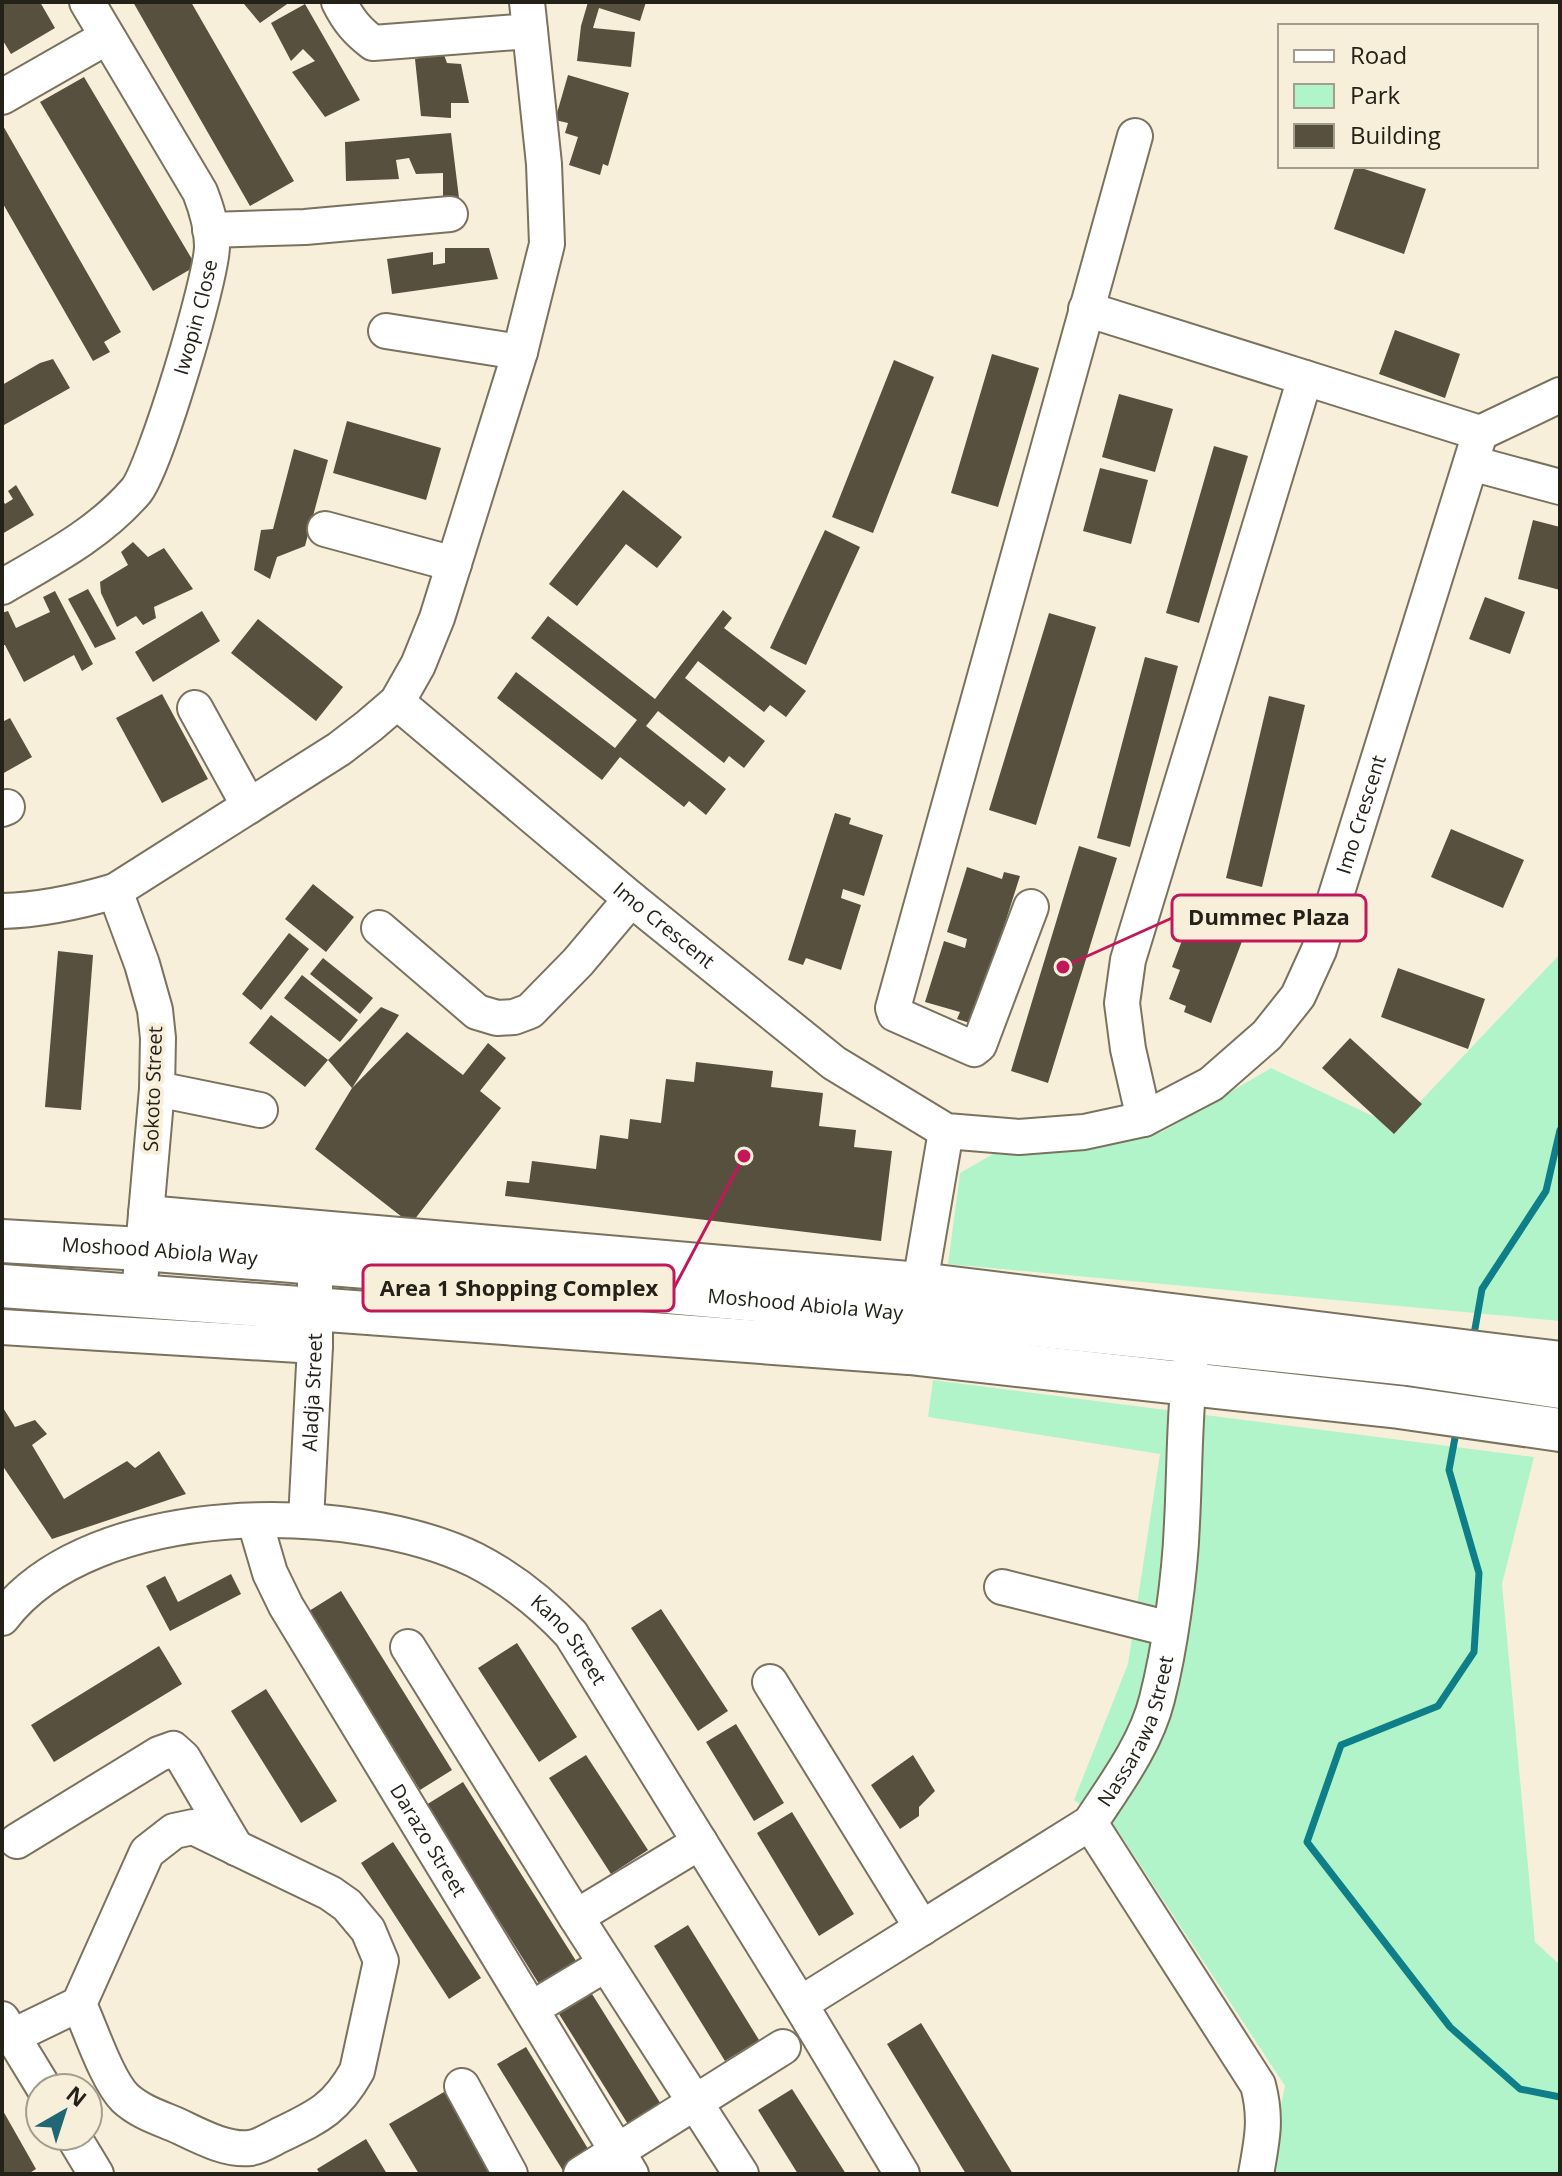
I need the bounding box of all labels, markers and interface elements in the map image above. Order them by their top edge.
legend [1278,24,1538,168]
text: Road [1350,38,1407,71]
text: Park [1350,78,1401,111]
text: Building [1350,118,1441,151]
street label: Iwopin Close [167,257,223,378]
street label: Imo Crescent [1330,752,1392,877]
street label: Imo Crescent [608,876,720,974]
callout: Dummec Plaza [1172,895,1366,941]
text: Dummec Plaza [1188,901,1350,931]
street label: Sokoto Street [137,1026,168,1152]
street label: Moshood Abiola Way [61,1230,260,1271]
callout: Area 1 Shopping Complex [363,1265,674,1311]
text: Area 1 Shopping Complex [380,1272,658,1302]
street label: Moshood Abiola Way [707,1282,905,1326]
street label: Aladja Street [296,1333,328,1452]
street label: Kano Street [525,1588,613,1690]
street label: Nassarawa Street [1091,1653,1179,1812]
street label: Darazo Street [384,1779,473,1902]
north arrow [24,2072,104,2152]
text: N [61,2078,94,2113]

